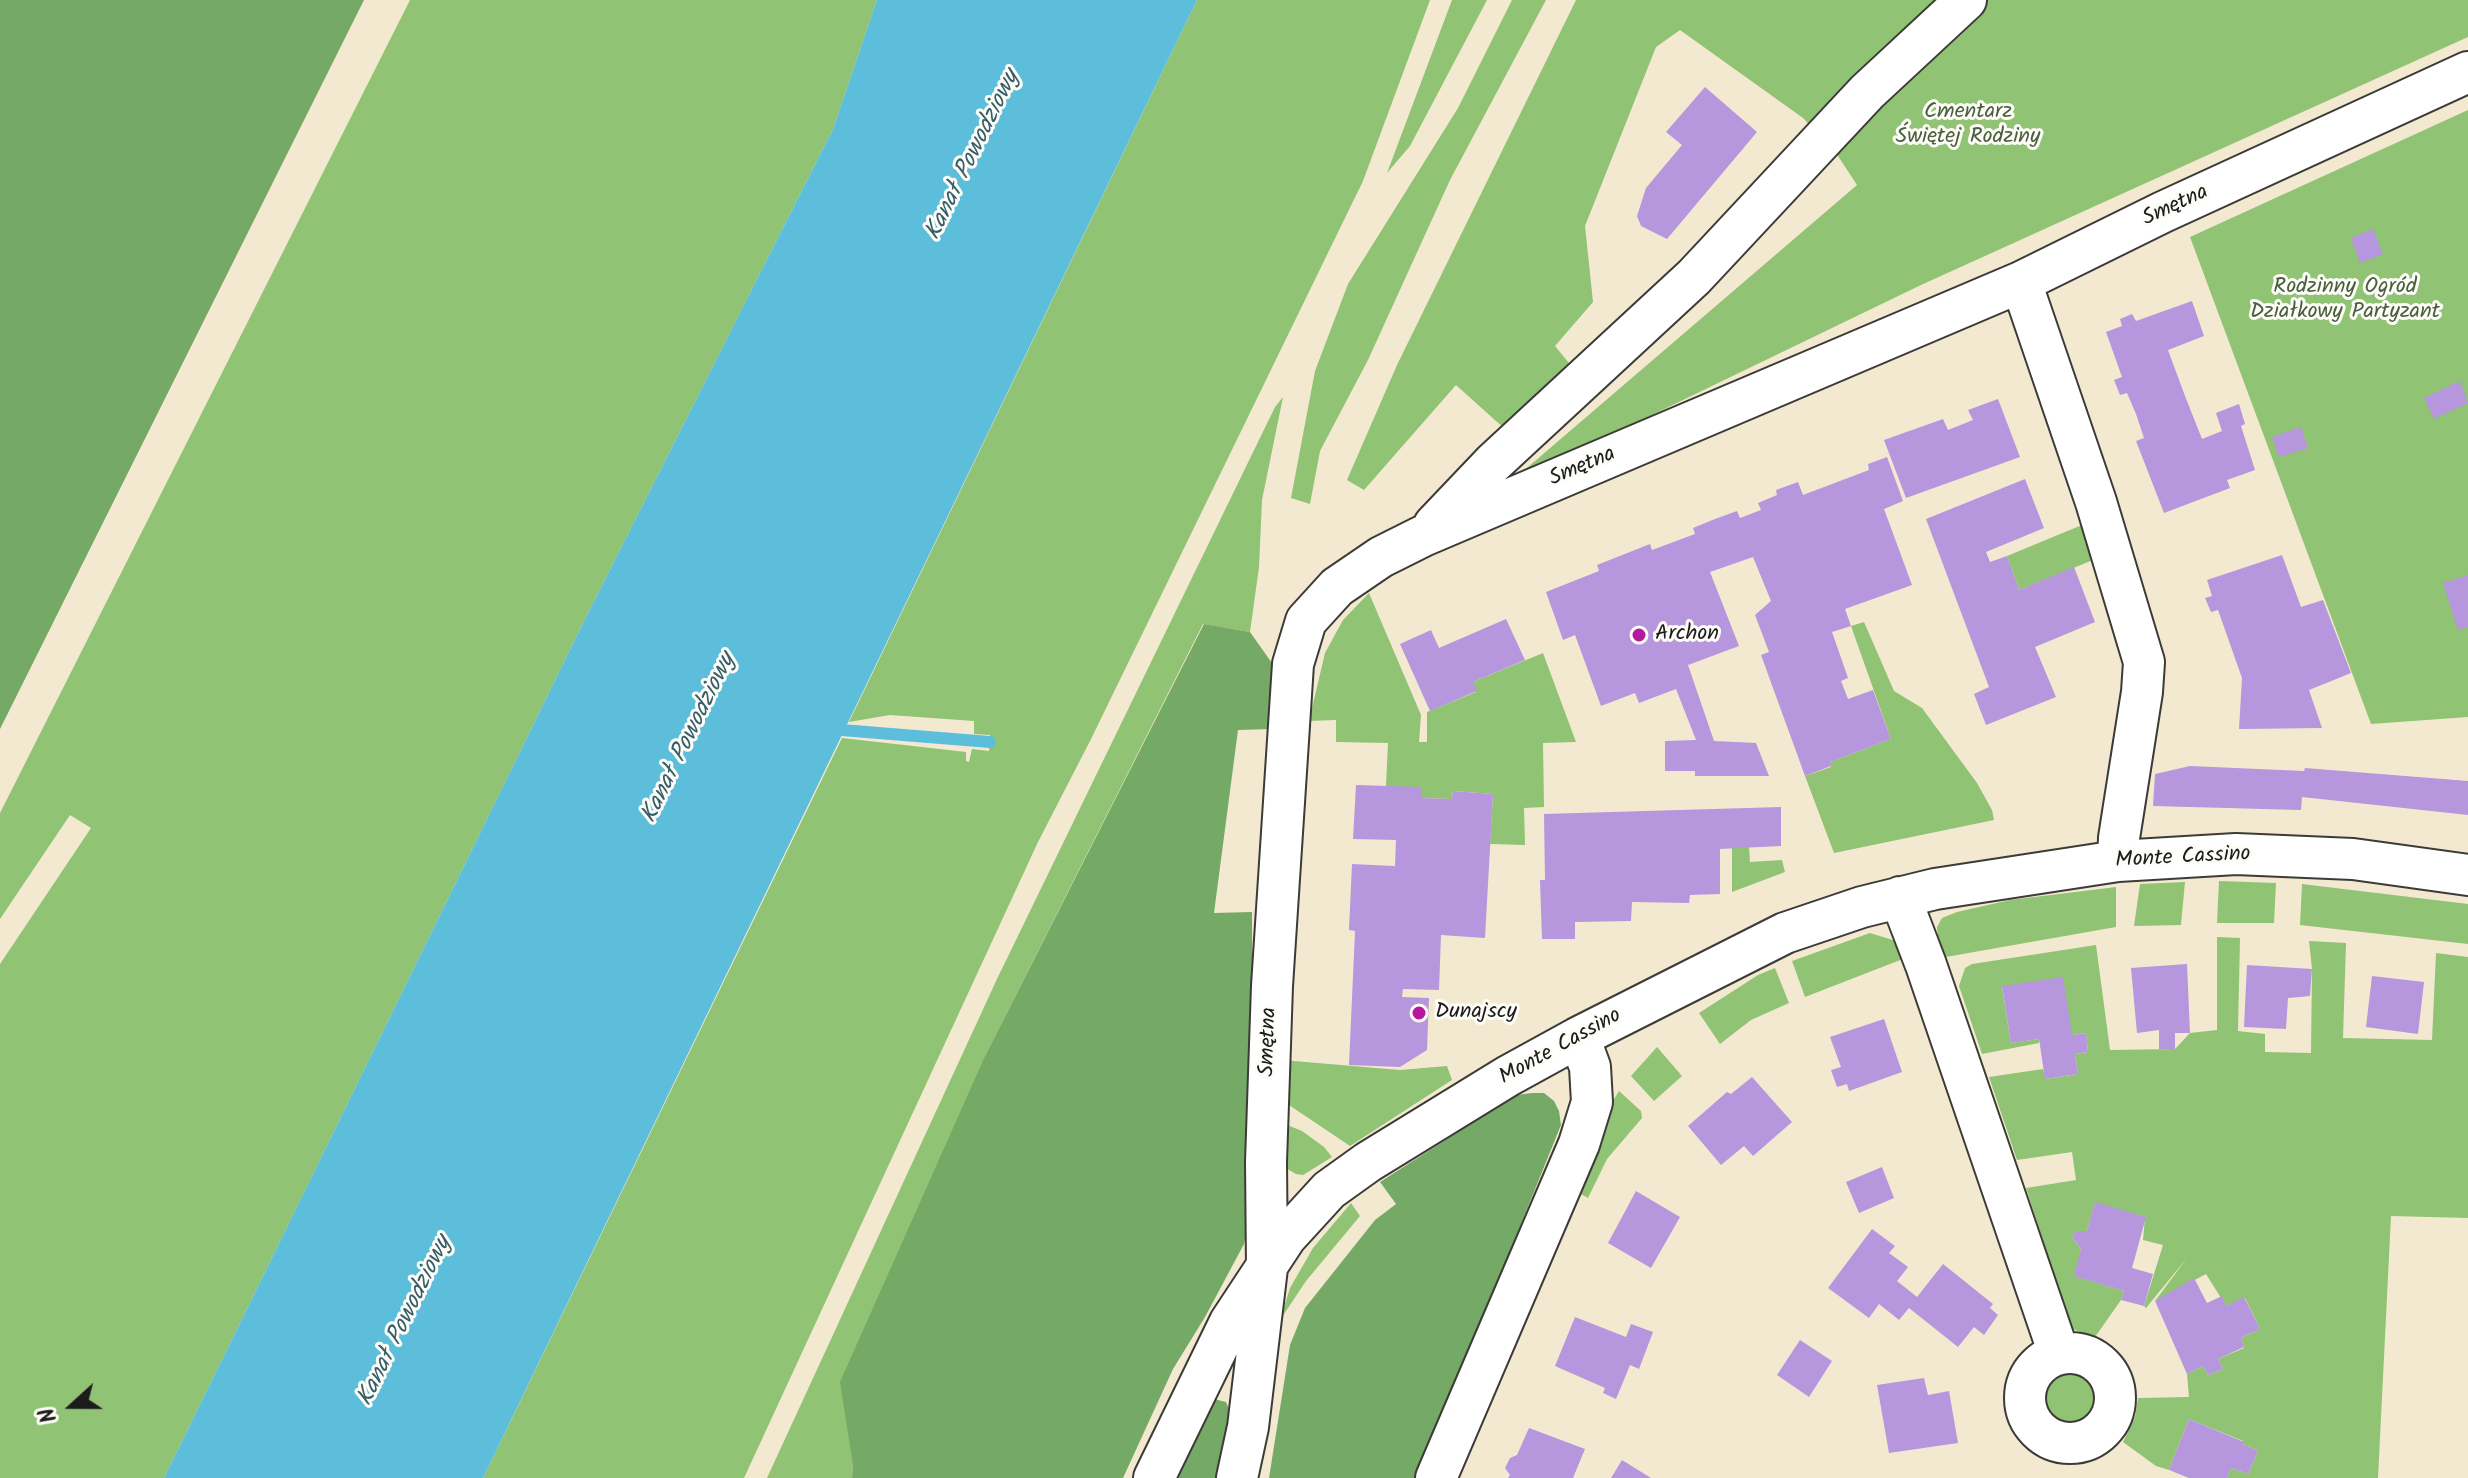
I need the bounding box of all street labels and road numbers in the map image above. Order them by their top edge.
street label: Smętna [2139,180,2213,234]
street label: Smętna [1546,442,1620,494]
street label: Monte Cassino [2115,842,2251,876]
street label: Monte Cassino [1495,1004,1627,1092]
street label: Smętna [1256,1007,1284,1077]

